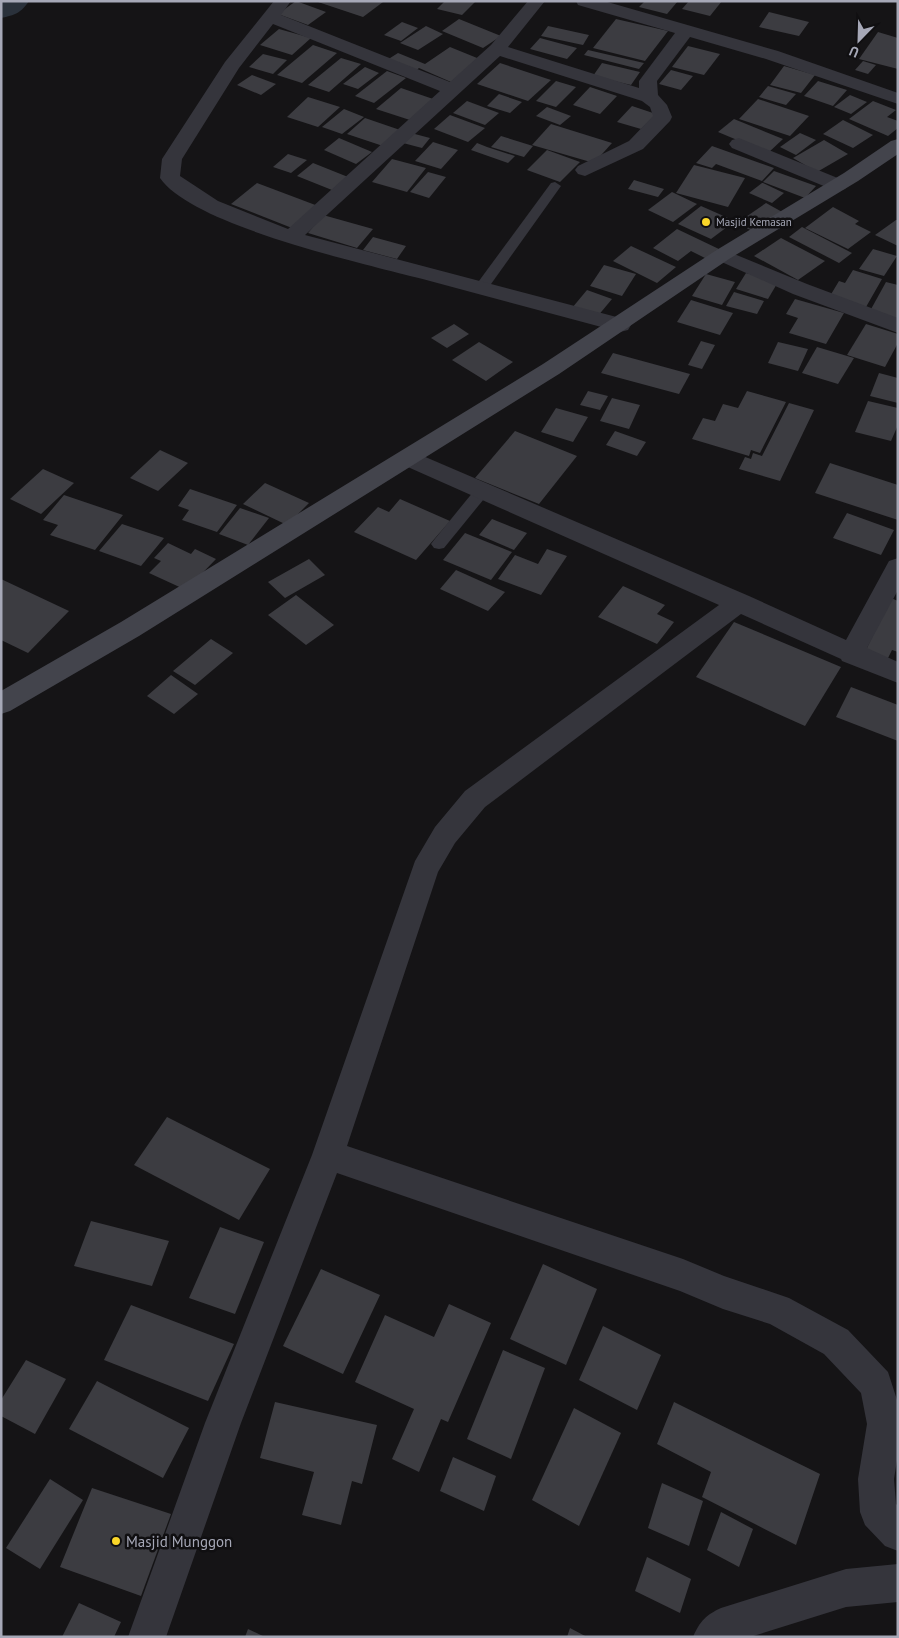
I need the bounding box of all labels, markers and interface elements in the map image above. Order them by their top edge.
north arrow [834,15,884,65]
text: U [846,42,861,62]
place label: Masjid Kemasan [716,215,792,229]
marker: Masjid Kemasan [700,216,712,228]
place label: Masjid Munggon [126,1532,232,1551]
marker: Masjid Munggon [110,1535,122,1547]

